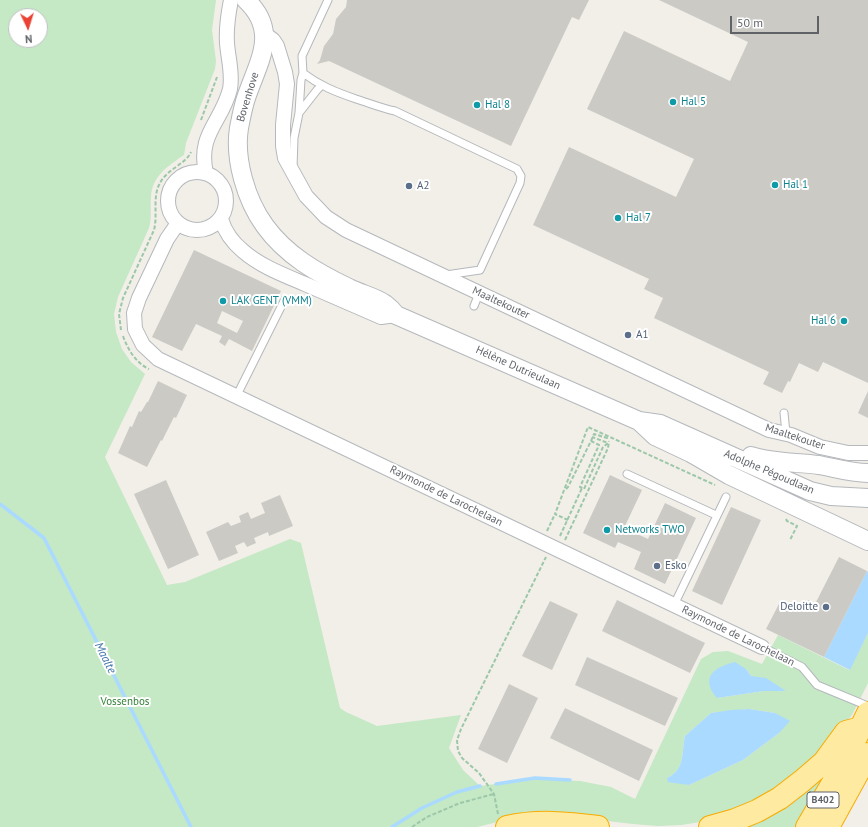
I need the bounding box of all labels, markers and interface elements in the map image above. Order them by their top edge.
north arrow [8,8,48,48]
scale bar [732,8,821,34]
text: 50 m [737,15,763,30]
text: N [25,32,33,46]
street label: Bovenhove [234,70,262,124]
place label: Hal 5 [681,95,706,109]
marker: Hal 5 [668,97,678,107]
place label: Hal 8 [485,98,510,112]
marker: Hal 8 [472,100,482,110]
place label: Hal 1 [783,178,808,192]
place label: A2 [417,179,429,193]
marker: Hal 1 [770,180,780,190]
marker: A2 [404,181,414,191]
place label: Hal 7 [626,211,651,225]
marker: Hal 7 [613,213,623,223]
street label: Maaltekouter [470,284,532,322]
place label: LAK GENT (VMM) [231,294,312,308]
marker: LAK GENT (VMM) [218,296,228,306]
place label: Hal 6 [811,314,836,328]
marker: Hal 6 [839,316,849,326]
place label: A1 [636,328,648,342]
marker: A1 [623,330,633,340]
street label: Hélène Dutrieulaan [474,343,562,393]
street label: Maaltekouter [764,421,826,453]
street label: Adolphe Pégoudlaan [722,447,816,497]
street label: Raymonde de Larochelaan [387,463,505,529]
place label: Networks TWO [615,523,685,537]
marker: Networks TWO [602,525,612,535]
place label: Esko [665,559,687,573]
marker: Esko [652,561,662,571]
place label: Deloitte [780,600,818,614]
marker: Deloitte [821,602,831,612]
street label: Raymonde de Larochelaan [679,603,797,669]
water label: Maalte [91,640,119,676]
park label: Vossenbos [101,695,149,709]
road number: B402 [807,792,839,808]

